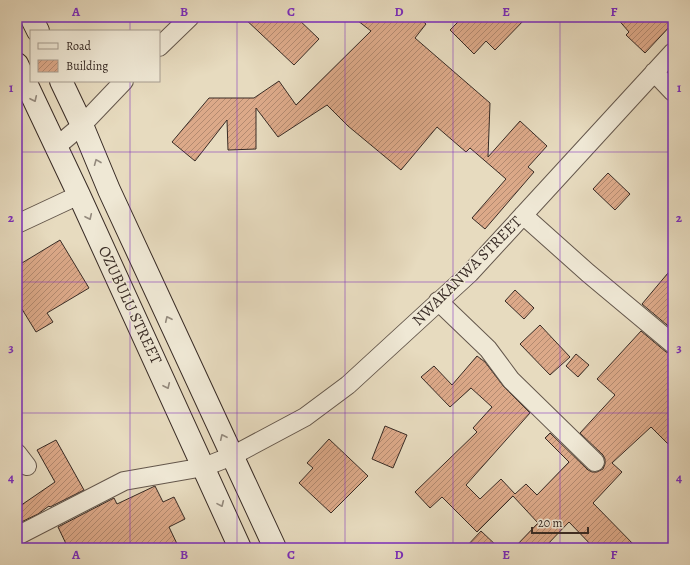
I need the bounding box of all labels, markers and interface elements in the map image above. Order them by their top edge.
text: A [71,3,81,20]
text: B [180,3,188,20]
text: C [287,3,295,20]
text: D [394,3,404,20]
text: E [502,3,510,20]
text: F [611,3,618,20]
legend [30,30,160,82]
text: Road [66,38,92,54]
text: Building [66,58,108,74]
text: 1 [9,79,14,96]
text: 1 [677,79,682,96]
one-way arrow [29,95,37,102]
one-way arrow [94,159,102,166]
text: 2 [8,209,15,226]
text: 2 [676,209,683,226]
street label: NWAKANWA STREET [407,211,527,331]
one-way arrow [84,212,92,220]
street label: OZUBULU STREET [93,242,167,368]
one-way arrow [165,315,173,323]
text: 3 [8,339,14,356]
text: 3 [676,339,682,356]
one-way arrow [162,381,170,389]
one-way arrow [220,433,228,441]
text: 4 [8,469,14,486]
text: 4 [676,469,682,486]
one-way arrow [216,500,224,507]
scale bar [532,509,588,535]
text: 20 m [538,515,562,531]
text: A [71,546,81,563]
text: B [180,546,188,563]
text: C [287,546,295,563]
text: D [394,546,404,563]
text: E [502,546,510,563]
text: F [611,546,618,563]

